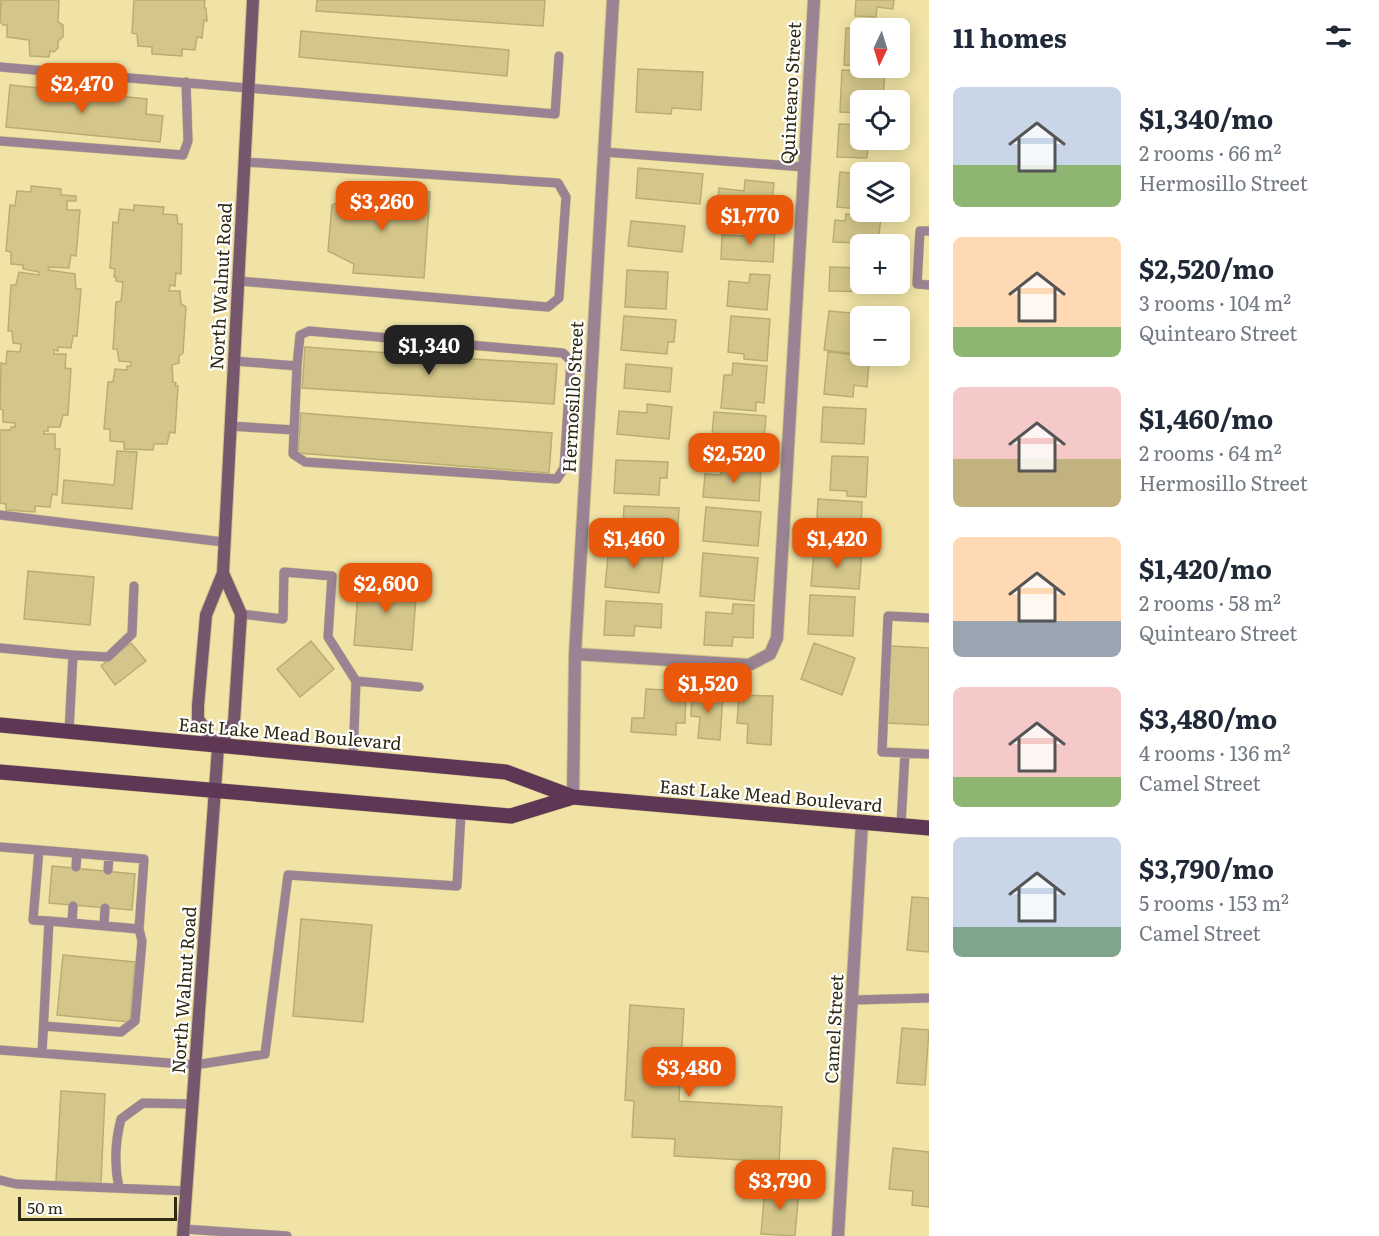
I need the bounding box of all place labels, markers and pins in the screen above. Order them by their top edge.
pin: $2,470 [33,63,131,114]
pin: $3,260 [333,181,431,232]
pin: $1,770 [701,195,799,246]
pin: $1,340 [380,325,478,376]
pin: $2,520 [685,433,783,484]
pin: $1,460 [585,518,683,569]
pin: $1,420 [788,518,886,569]
pin: $2,600 [337,563,435,614]
pin: $1,520 [659,663,757,714]
pin: $3,480 [640,1047,738,1098]
pin: $3,790 [731,1160,829,1211]

